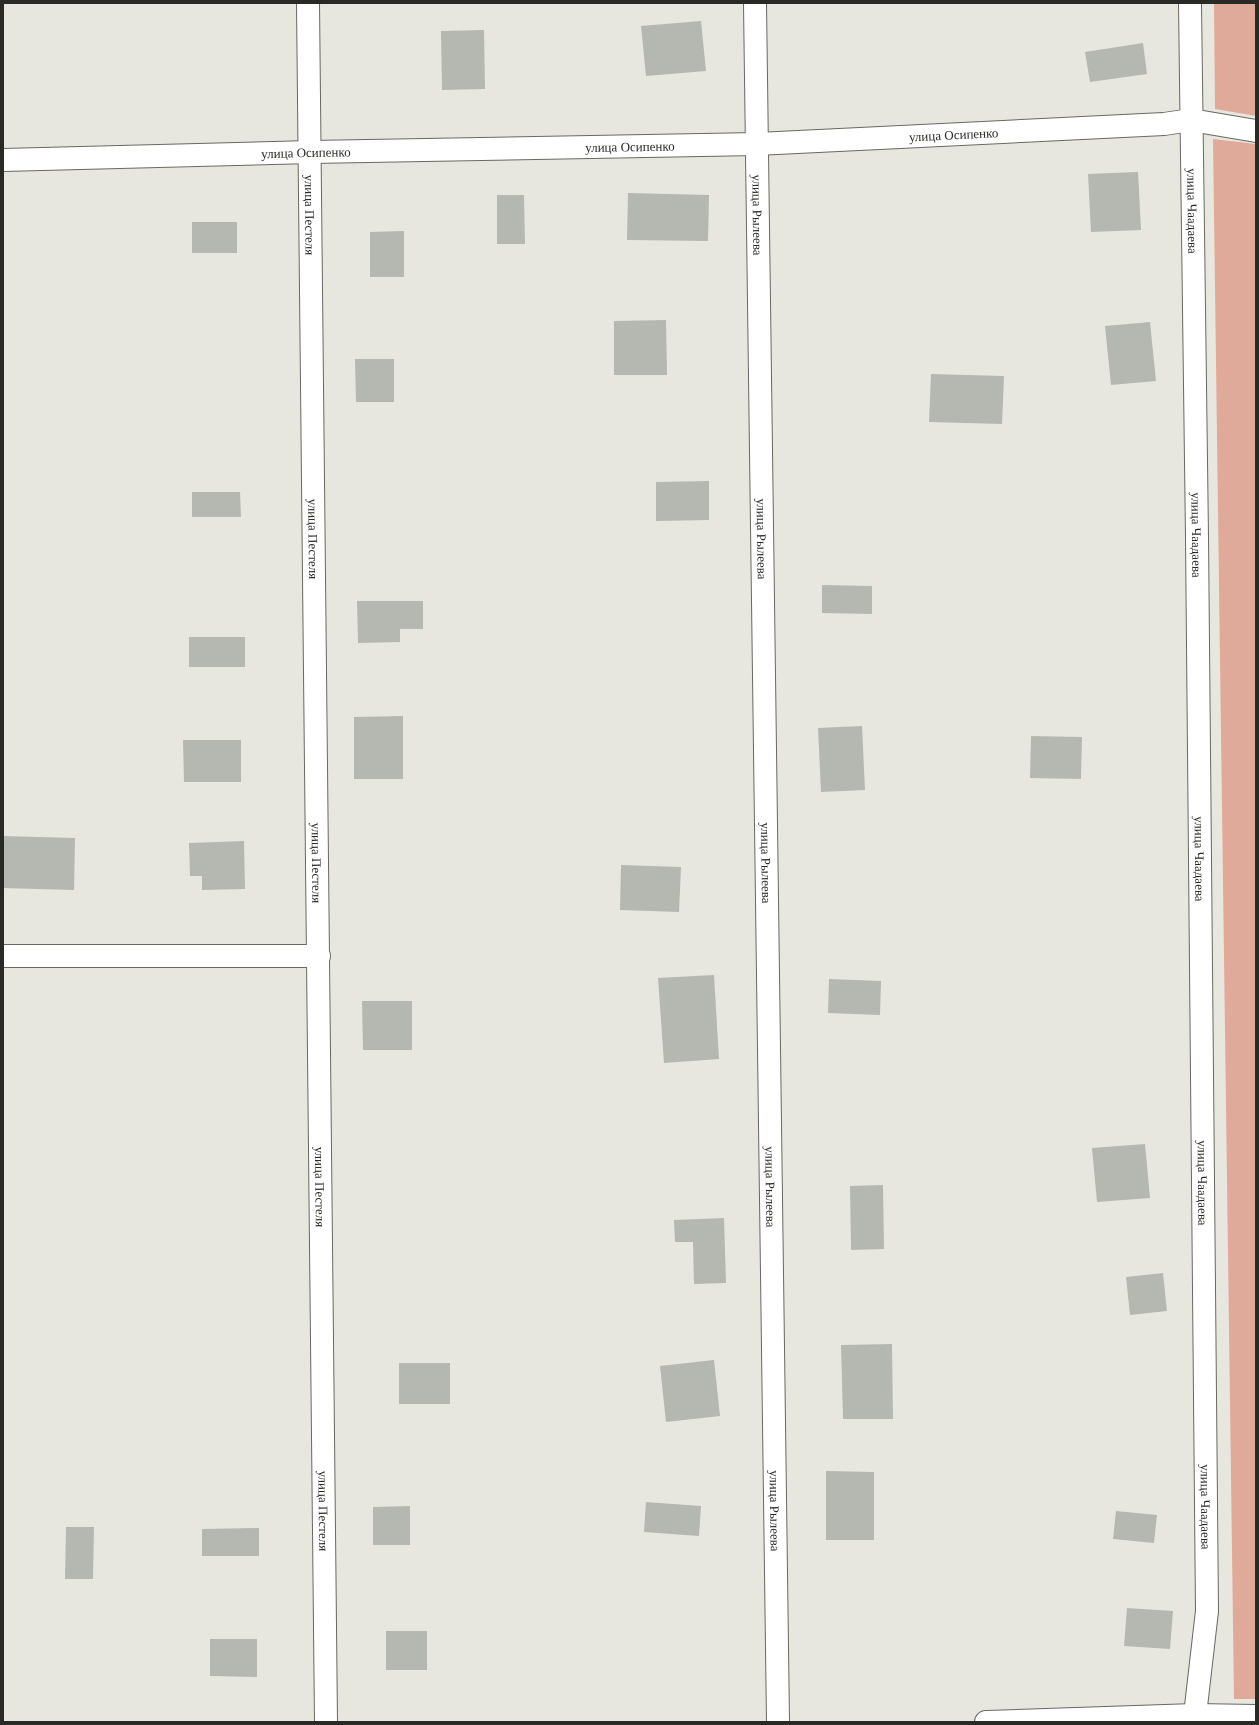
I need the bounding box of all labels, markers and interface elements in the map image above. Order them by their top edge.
street label: улица Осипенко [909,125,999,145]
street label: улица Осипенко [585,138,675,155]
street label: улица Осипенко [261,144,351,161]
street label: улица Чаадаева [1184,168,1200,254]
street label: улица Рылеева [749,174,765,256]
street label: улица Пестеля [302,175,318,255]
street label: улица Чаадаева [1188,492,1204,578]
street label: улица Рылеева [754,498,770,580]
street label: улица Пестеля [305,499,321,579]
street label: улица Чаадаева [1192,816,1207,902]
street label: улица Рылеева [758,822,774,904]
street label: улица Пестеля [309,823,324,903]
street label: улица Чаадаева [1195,1140,1210,1226]
street label: улица Рылеева [762,1146,778,1228]
street label: улица Пестеля [312,1147,328,1227]
street label: улица Чаадаева [1198,1464,1213,1550]
street label: улица Рылеева [767,1470,783,1552]
street label: улица Пестеля [315,1471,331,1551]

